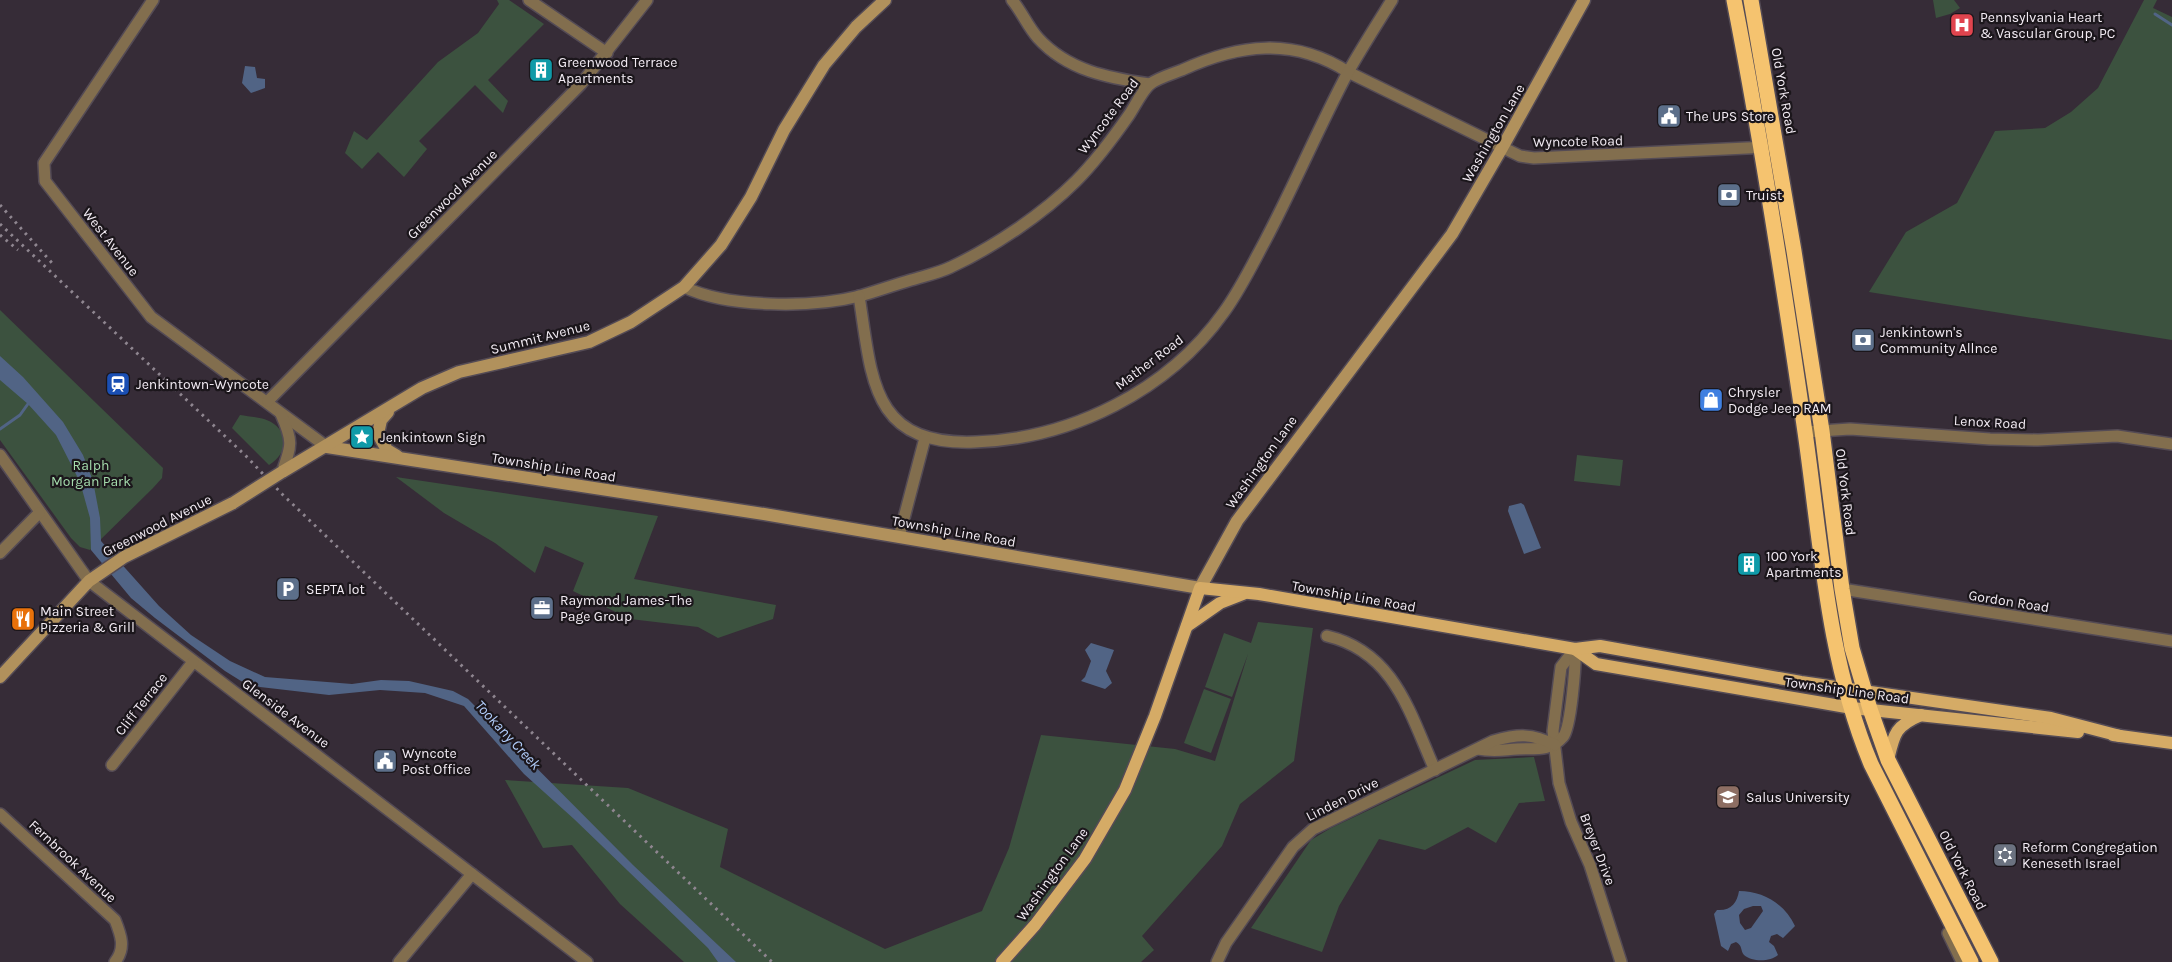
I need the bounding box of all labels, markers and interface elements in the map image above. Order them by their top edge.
place label: Pennsylvania Heart & Vascular Group, PC [1980,9,2115,42]
hospital icon: Pennsylvania Heart & Vascular Group, PC [1949,12,1975,38]
street label: Old York Road [1768,47,1799,136]
place label: Greenwood Terrace Apartments [558,54,677,87]
building icon: Greenwood Terrace Apartments [528,57,554,83]
street label: Wyncote Road [1074,75,1142,158]
street label: Washington Lane [1458,81,1528,185]
public building icon: The UPS Store [1656,103,1682,129]
place label: The UPS Store [1686,108,1774,125]
street label: Wyncote Road [1533,132,1623,151]
street label: Greenwood Avenue [404,146,501,243]
bank icon: Truist [1716,182,1742,208]
place label: Truist [1746,187,1782,204]
street label: West Avenue [79,205,142,280]
street label: Summit Avenue [489,317,592,358]
place label: Jenkintown's Community Allnce [1880,324,1997,357]
bank icon: Jenkintown's Community Allnce [1850,327,1876,353]
street label: Mather Road [1112,331,1187,394]
station icon: Jenkintown-Wyncote [105,371,131,397]
place label: Jenkintown-Wyncote [136,376,269,393]
place label: Chrysler Dodge Jeep RAM [1728,384,1832,417]
shop icon: Chrysler Dodge Jeep RAM [1698,387,1724,413]
street label: Lenox Road [1953,412,2027,433]
street label: Washington Lane [1222,413,1301,512]
place icon: Jenkintown Sign [349,424,375,450]
place label: Jenkintown Sign [380,429,486,446]
street label: Old York Road [1832,448,1859,537]
street label: Township Line Road [491,449,617,486]
park label: Ralph Morgan Park [51,457,131,490]
street label: Greenwood Avenue [100,491,215,560]
street label: Township Line Road [891,512,1017,551]
place label: 100 York Apartments [1766,548,1842,581]
building icon: 100 York Apartments [1736,551,1762,577]
parking icon: SEPTA lot [275,576,301,602]
street label: Township Line Road [1291,577,1417,616]
place label: SEPTA lot [306,581,365,598]
street label: Gordon Road [1967,587,2051,616]
place label: Raymond James-The Page Group [560,592,692,625]
office icon: Raymond James-The Page Group [529,595,555,621]
place label: Main Street Pizzeria & Grill [40,603,135,636]
restaurant icon: Main Street Pizzeria & Grill [10,606,36,632]
street label: Cliff Terrace [112,670,171,739]
street label: Township Line Road [1784,673,1910,708]
street label: Glenside Avenue [239,675,333,752]
water label: Tookany Creek [471,697,545,774]
place label: Wyncote Post Office [402,745,471,778]
public building icon: Wyncote Post Office [372,748,398,774]
street label: Linden Drive [1303,774,1381,825]
school or university icon: Salus University [1715,784,1741,810]
place label: Salus University [1746,789,1850,806]
street label: Breyer Drive [1576,811,1619,888]
street label: Fernbrook Avenue [25,816,120,906]
street label: Washington Lane [1013,825,1092,924]
street label: Old York Road [1935,827,1990,913]
place label: Reform Congregation Keneseth Israel [2022,839,2158,872]
synagogue icon: Reform Congregation Keneseth Israel [1992,842,2018,868]

